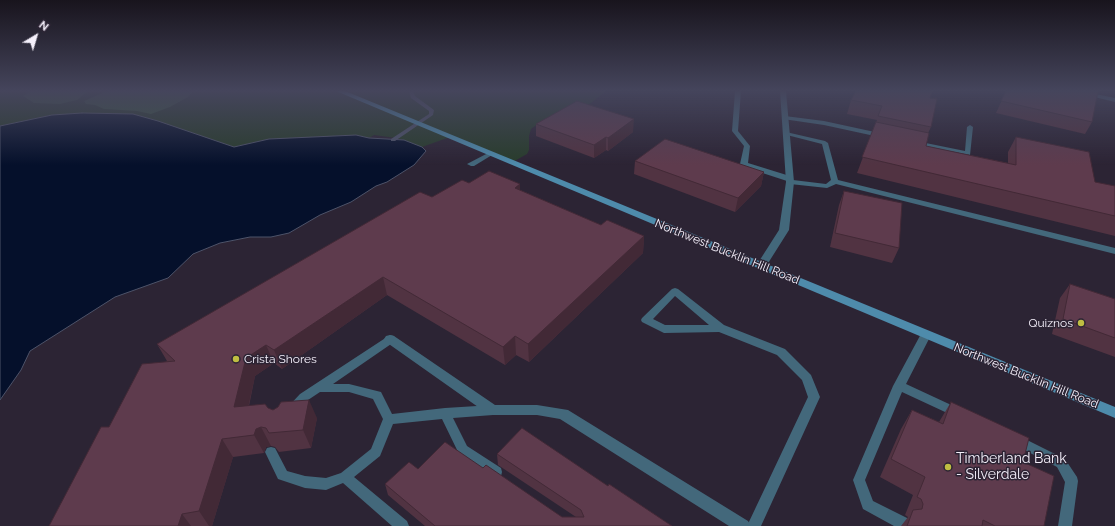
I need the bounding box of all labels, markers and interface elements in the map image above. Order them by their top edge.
north arrow [16,16,56,56]
text: N [36,18,51,34]
street label: Northwest Bucklin Hill Road [653,216,801,288]
place label: Quiznos [1028,316,1073,330]
marker: Quiznos [1076,318,1086,328]
street label: Northwest Bucklin Hill Road [952,340,1100,412]
place label: Crista Shores [244,352,317,366]
marker: Crista Shores [231,354,241,364]
place label: Timberland Bank - Silverdale [956,451,1067,484]
marker: Timberland Bank - Silverdale [943,462,953,472]

